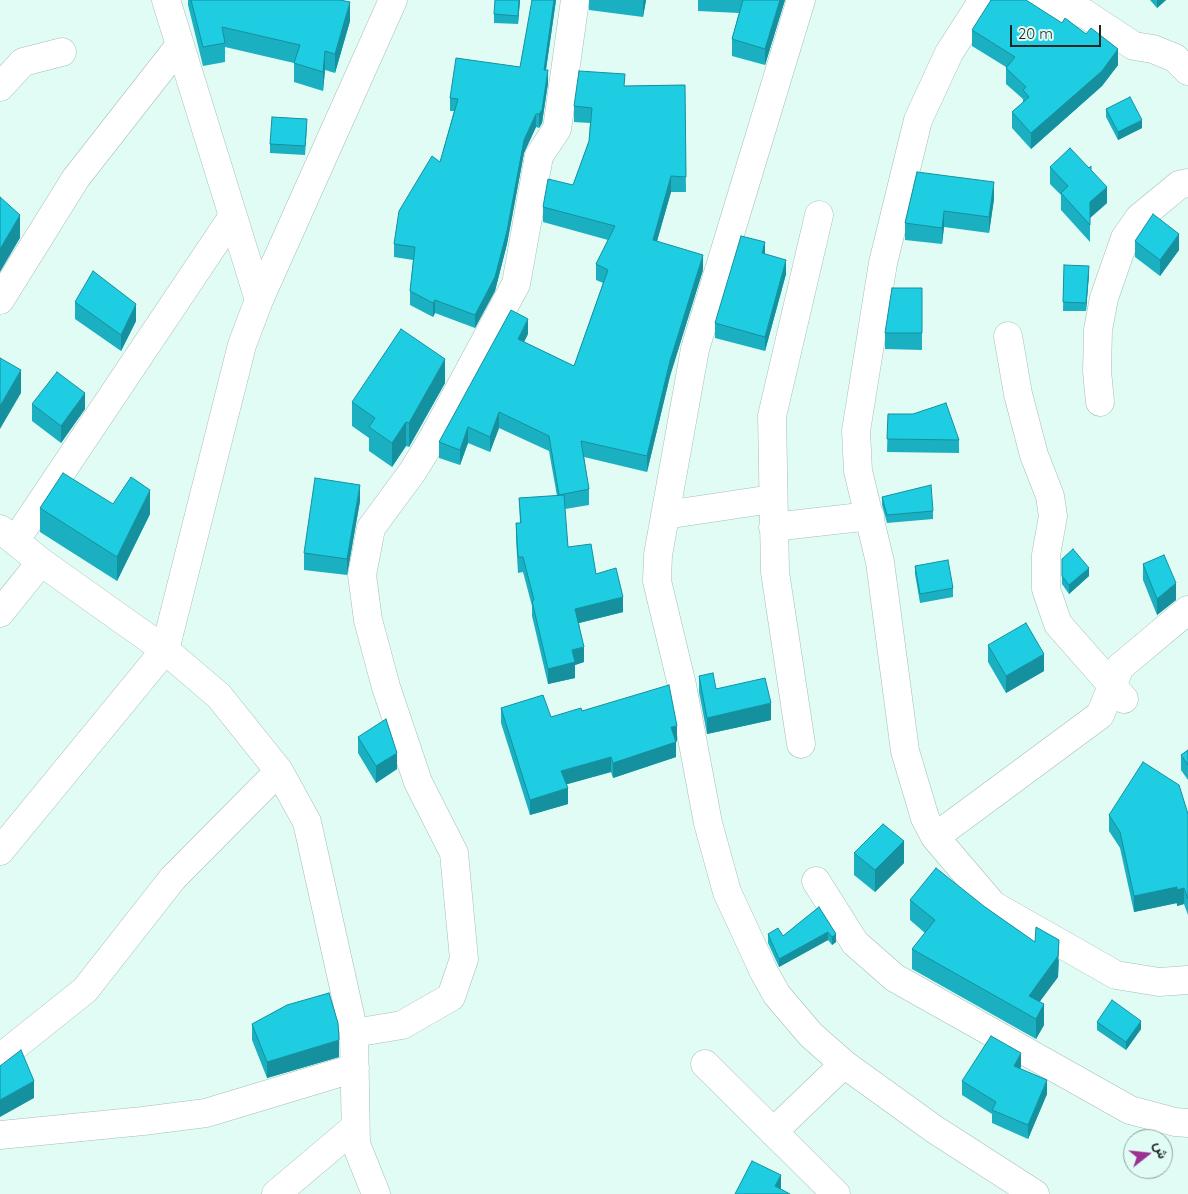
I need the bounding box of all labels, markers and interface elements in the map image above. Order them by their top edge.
scale bar [1013,15,1104,47]
text: 20 m [1018,24,1053,43]
north arrow [1123,1129,1173,1179]
text: ش [1150,1140,1172,1161]

